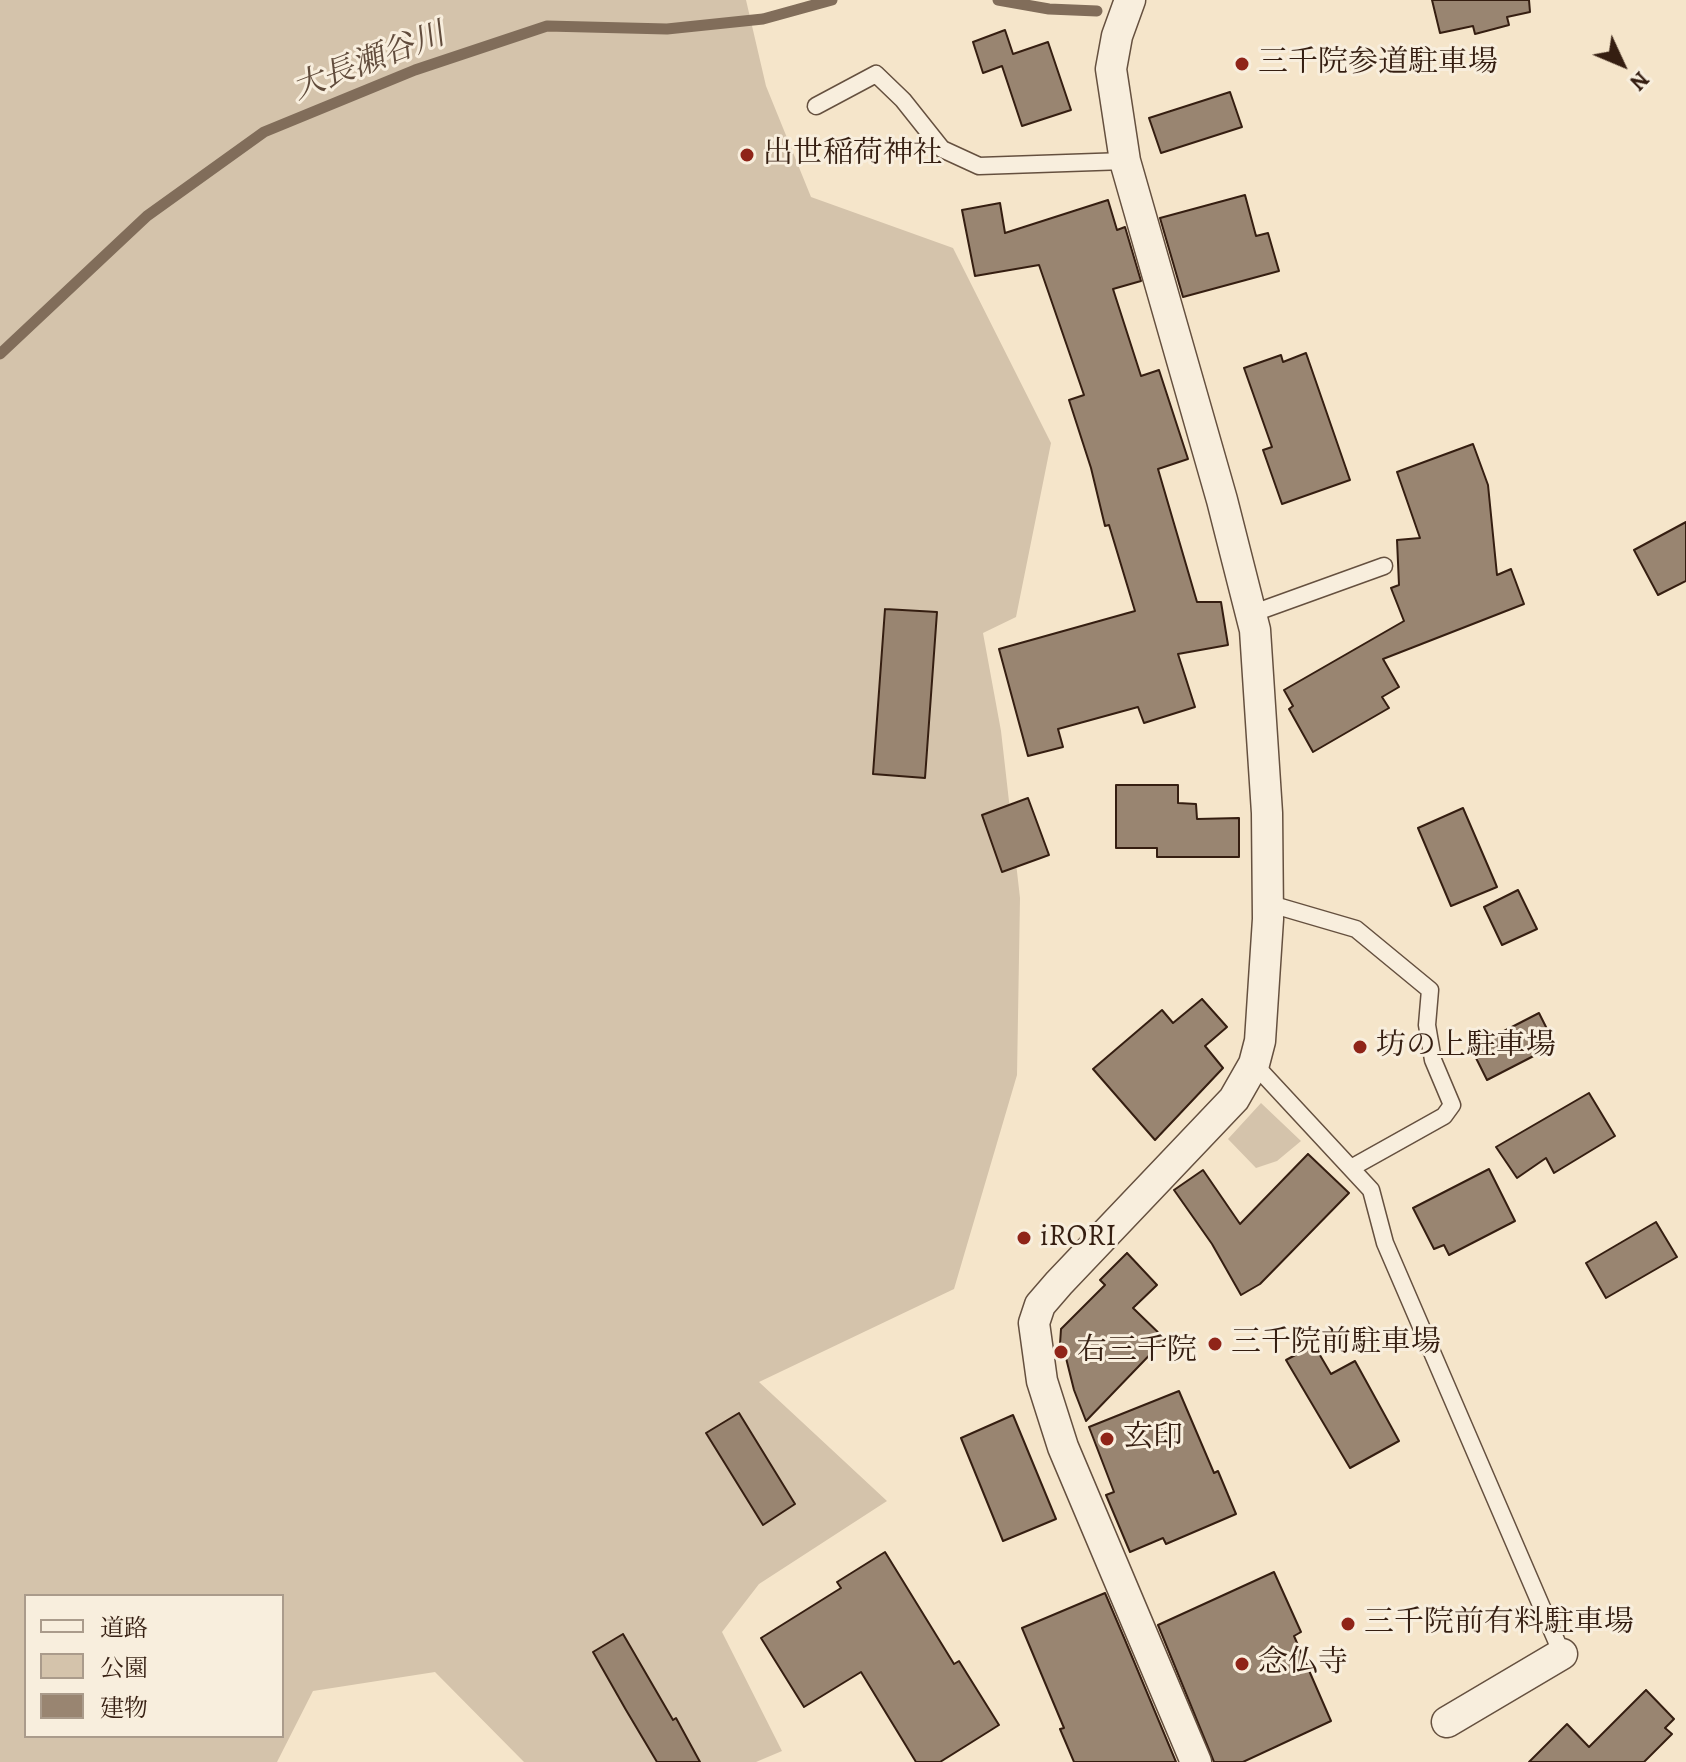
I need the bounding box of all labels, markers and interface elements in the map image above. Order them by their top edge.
water label: 大長瀬谷川 [287,16,451,110]
north arrow [1582,24,1662,104]
place label: 三千院参道駐車場 [1258,46,1498,82]
marker: 三千院参道駐車場 [1233,55,1251,73]
text: N [1623,64,1656,97]
place label: 出世稲荷神社 [763,137,943,173]
marker: 出世稲荷神社 [738,146,756,164]
place label: 坊の上駐車場 [1376,1029,1556,1065]
marker: 坊の上駐車場 [1351,1038,1369,1056]
place label: iRORI [1040,1220,1116,1256]
marker: iRORI [1015,1229,1033,1247]
place label: 三千院前駐車場 [1231,1326,1441,1362]
place label: 右三千院 [1077,1334,1197,1370]
marker: 三千院前駐車場 [1206,1335,1224,1353]
marker: 右三千院 [1052,1343,1070,1361]
place label: 玄印 [1123,1421,1183,1457]
marker: 玄印 [1098,1430,1116,1448]
legend [24,1594,284,1738]
place label: 三千院前有料駐車場 [1364,1606,1634,1642]
text: 道路 [100,1612,148,1644]
marker: 三千院前有料駐車場 [1339,1615,1357,1633]
place label: 念仏寺 [1258,1646,1348,1682]
text: 公園 [100,1652,148,1684]
marker: 念仏寺 [1233,1655,1251,1673]
text: 建物 [100,1692,148,1724]

